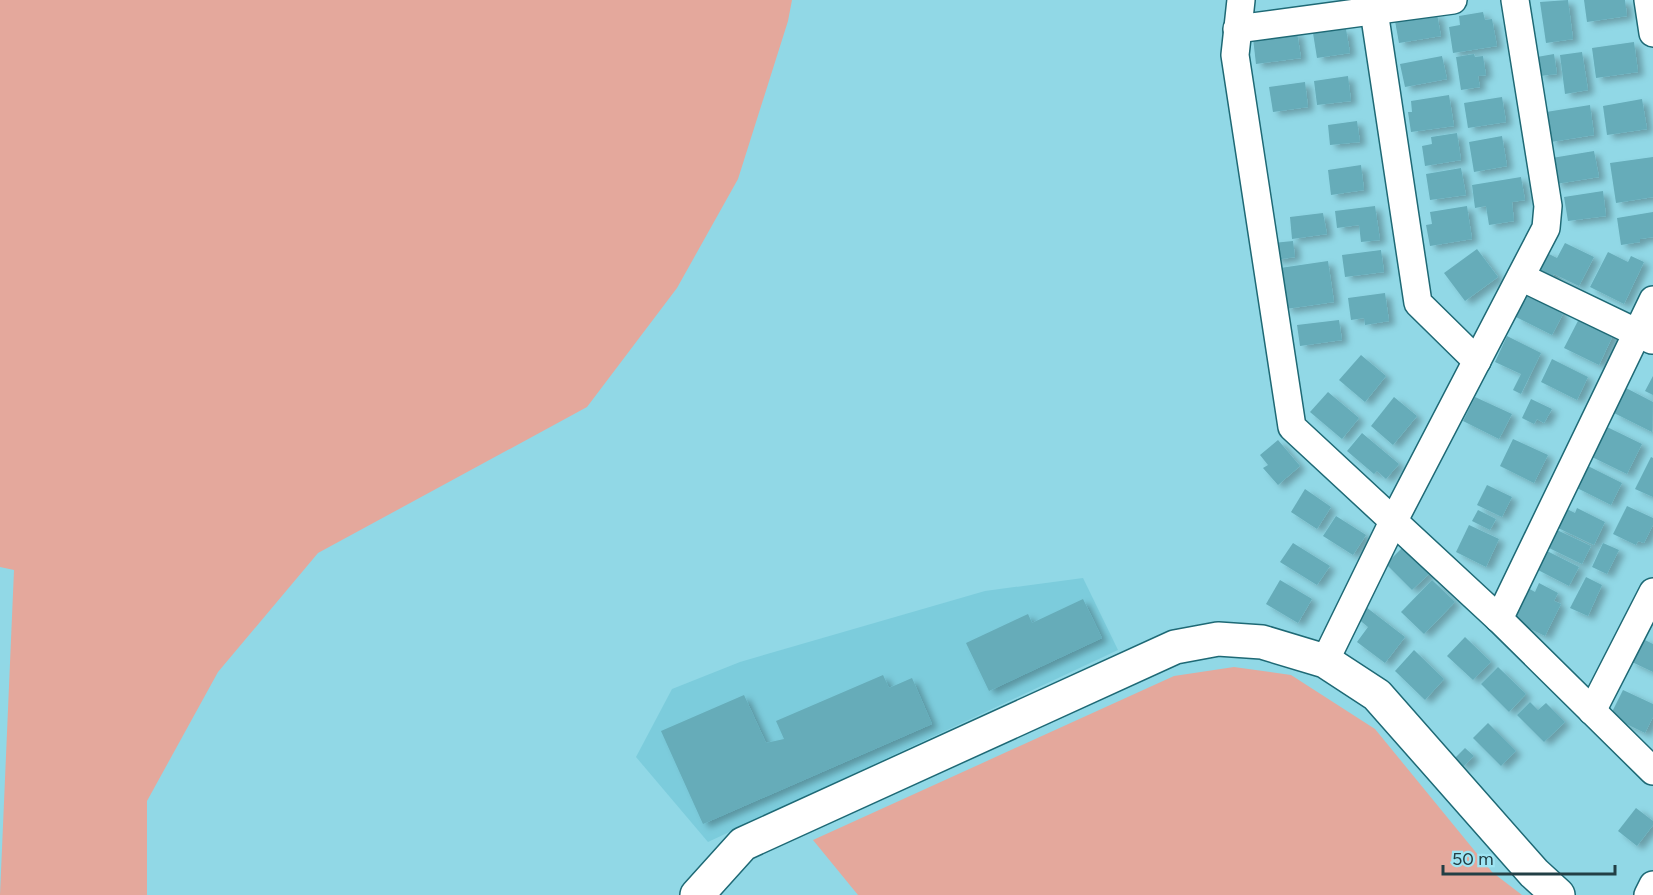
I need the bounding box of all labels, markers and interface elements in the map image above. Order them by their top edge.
scale bar [1443,838,1616,876]
text: 50 m [1452,848,1494,870]

